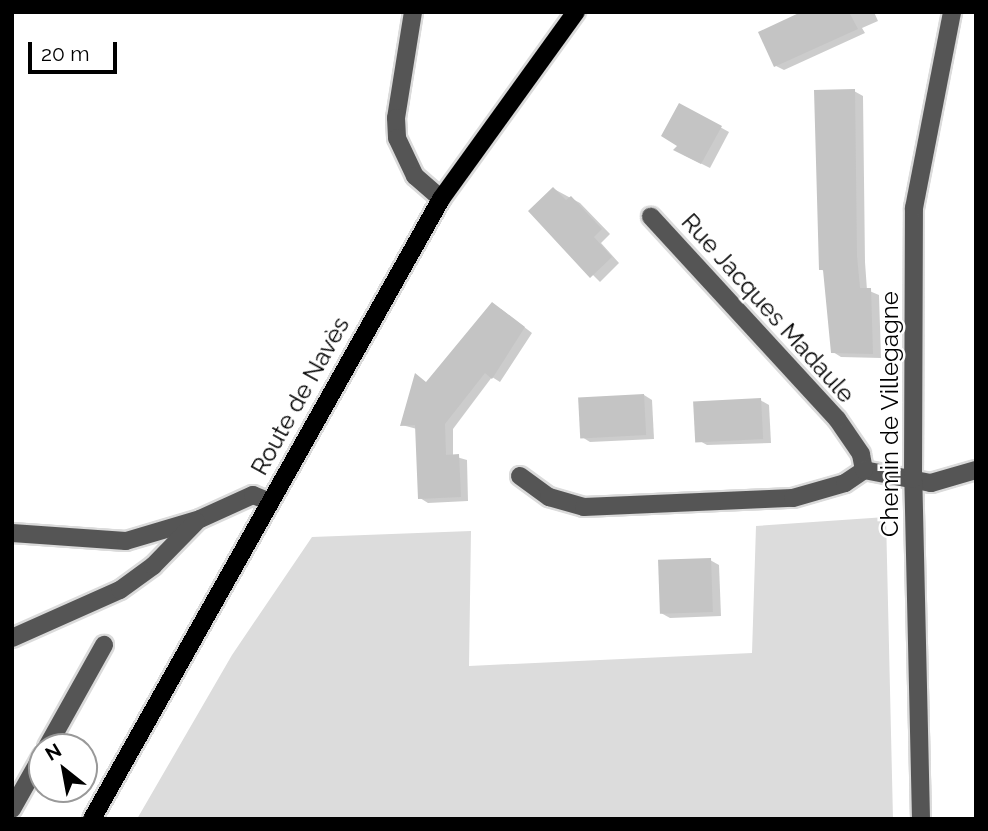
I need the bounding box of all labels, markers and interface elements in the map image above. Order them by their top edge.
scale bar [32,28,121,72]
text: 20 m [41,41,89,66]
street label: Rue Jacques Madaule [675,207,861,409]
street label: Chemin de Villegagne [876,291,904,537]
street label: Route de Navès [245,312,355,480]
north arrow [28,733,98,803]
text: N [41,739,65,765]

